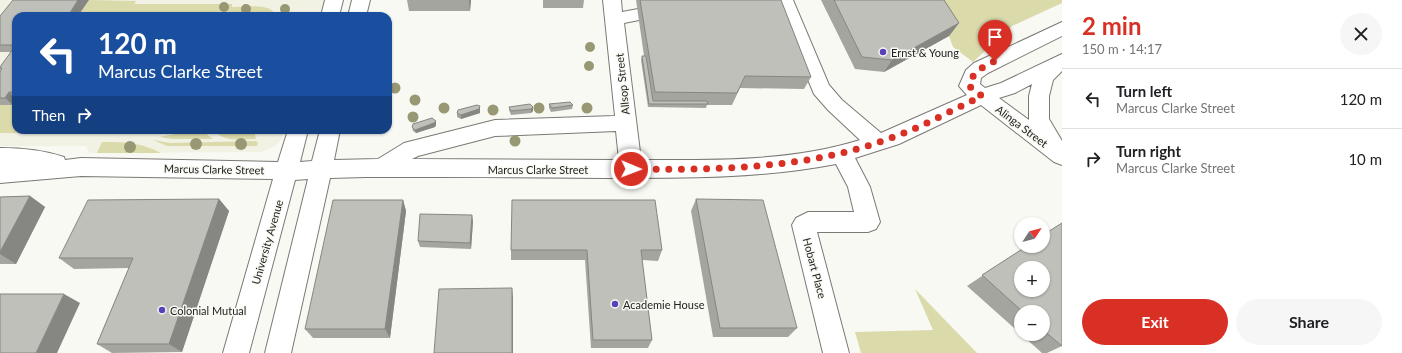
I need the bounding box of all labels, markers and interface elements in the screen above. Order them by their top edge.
text: 2 min [1082,11,1142,40]
button: close [1340,13,1382,55]
pin [978,20,1012,61]
text: 120 m [98,26,177,60]
icon: arrive [984,26,1006,48]
icon: left [32,28,84,80]
text: 150 m · 14:17 [1082,41,1162,57]
place label: Ernst & Young [891,46,959,59]
marker: Ernst & Young [878,47,888,57]
street label: Allsop Street [612,53,632,115]
text: Marcus Clarke Street [98,60,263,82]
text: Turn left [1116,82,1172,100]
icon: left [1082,88,1104,110]
text: 120 m [1340,90,1382,108]
text: Marcus Clarke Street [1116,100,1235,116]
street label: Alinga Street [993,102,1051,150]
icon: right [73,104,95,126]
text: Then [32,106,65,124]
text: Turn right [1116,142,1181,160]
position arrow [610,148,652,190]
icon: right [1082,148,1104,170]
text: 10 m [1348,150,1382,168]
text: Marcus Clarke Street [1116,160,1235,176]
street label: Marcus Clarke Street [164,162,264,176]
street label: Marcus Clarke Street [488,163,588,176]
street label: University Avenue [249,198,285,286]
north arrow [1014,217,1050,253]
map controls [1014,217,1050,341]
street label: Hobart Place [801,236,829,300]
button: + [1014,261,1050,297]
place label: Academie House [623,298,705,311]
marker: Academie House [610,299,620,309]
button: Exit [1082,299,1228,345]
button: Share [1236,299,1382,345]
place label: Colonial Mutual [170,304,246,317]
marker: Colonial Mutual [157,305,167,315]
button: − [1014,305,1050,341]

